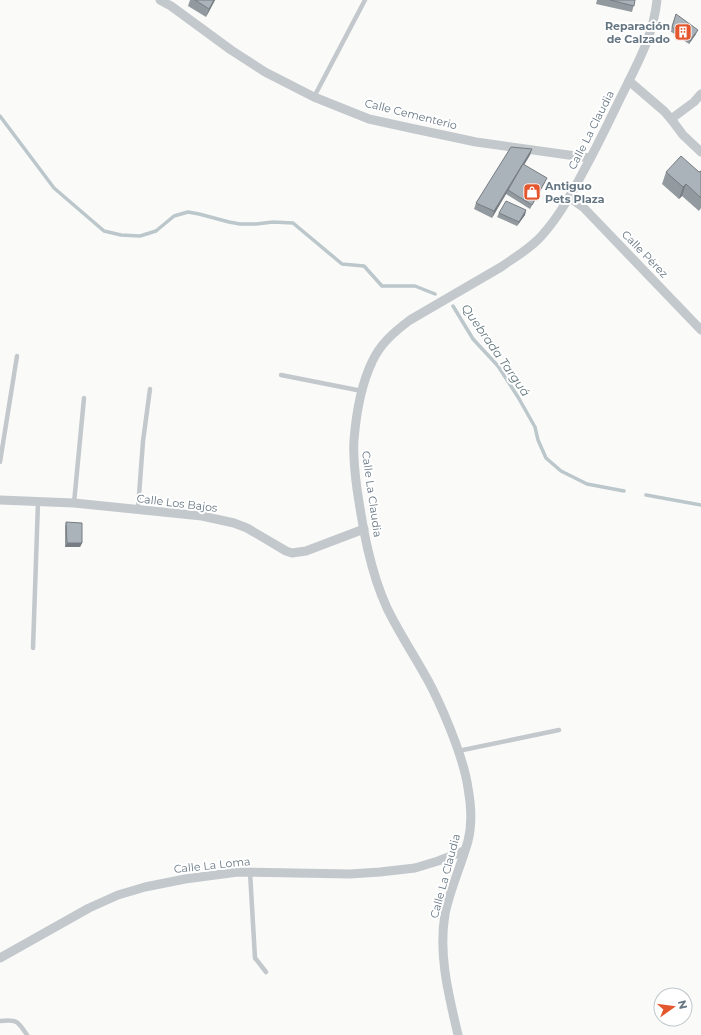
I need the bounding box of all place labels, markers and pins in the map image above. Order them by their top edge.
place label: Reparación de Calzado [605,19,670,46]
building icon: Reparación de Calzado [673,22,693,42]
place label: Antiguo Pets Plaza [544,179,605,206]
shop icon: Antiguo Pets Plaza [522,182,542,202]

